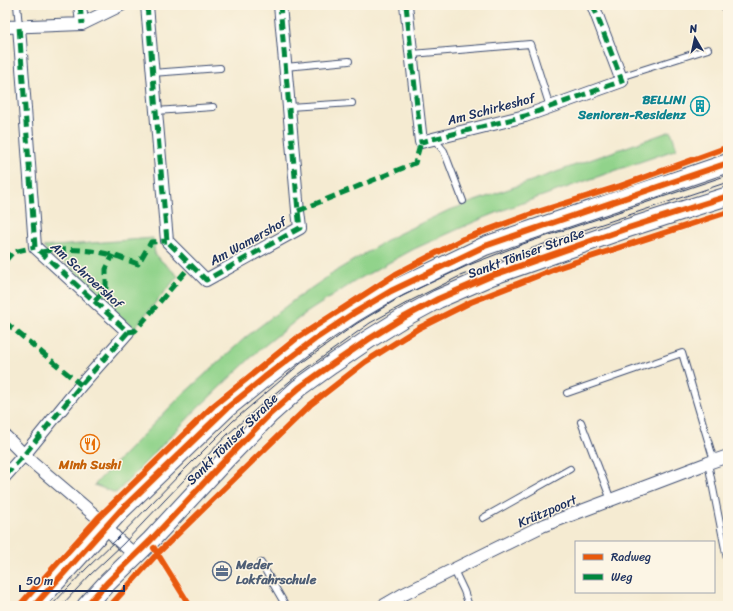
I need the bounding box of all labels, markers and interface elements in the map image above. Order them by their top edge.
north arrow [675,18,715,58]
text: N [687,19,699,39]
street label: Am Schirkeshof [444,86,539,132]
place label: BELLINI Senioren-Residenz [577,88,687,126]
building icon: BELLINI Senioren-Residenz [689,95,711,117]
street label: Am Wamershof [204,210,292,272]
street label: Sankt Töniser Straße [464,221,588,285]
street label: Am Schroershof [45,235,130,315]
street label: Sankt Töniser Straße [180,387,284,491]
restaurant icon: Minh Sushi [79,433,101,455]
place label: Minh Sushi [58,453,123,476]
street label: Krützpoort [514,488,581,534]
legend [575,541,715,593]
text: Radweg [611,546,651,568]
place label: Meder Lokfahrschule [235,553,317,591]
office icon: Meder Lokfahrschule [211,560,233,582]
text: Weg [611,566,632,588]
scale bar [20,567,124,593]
text: 50 m [26,570,53,592]

